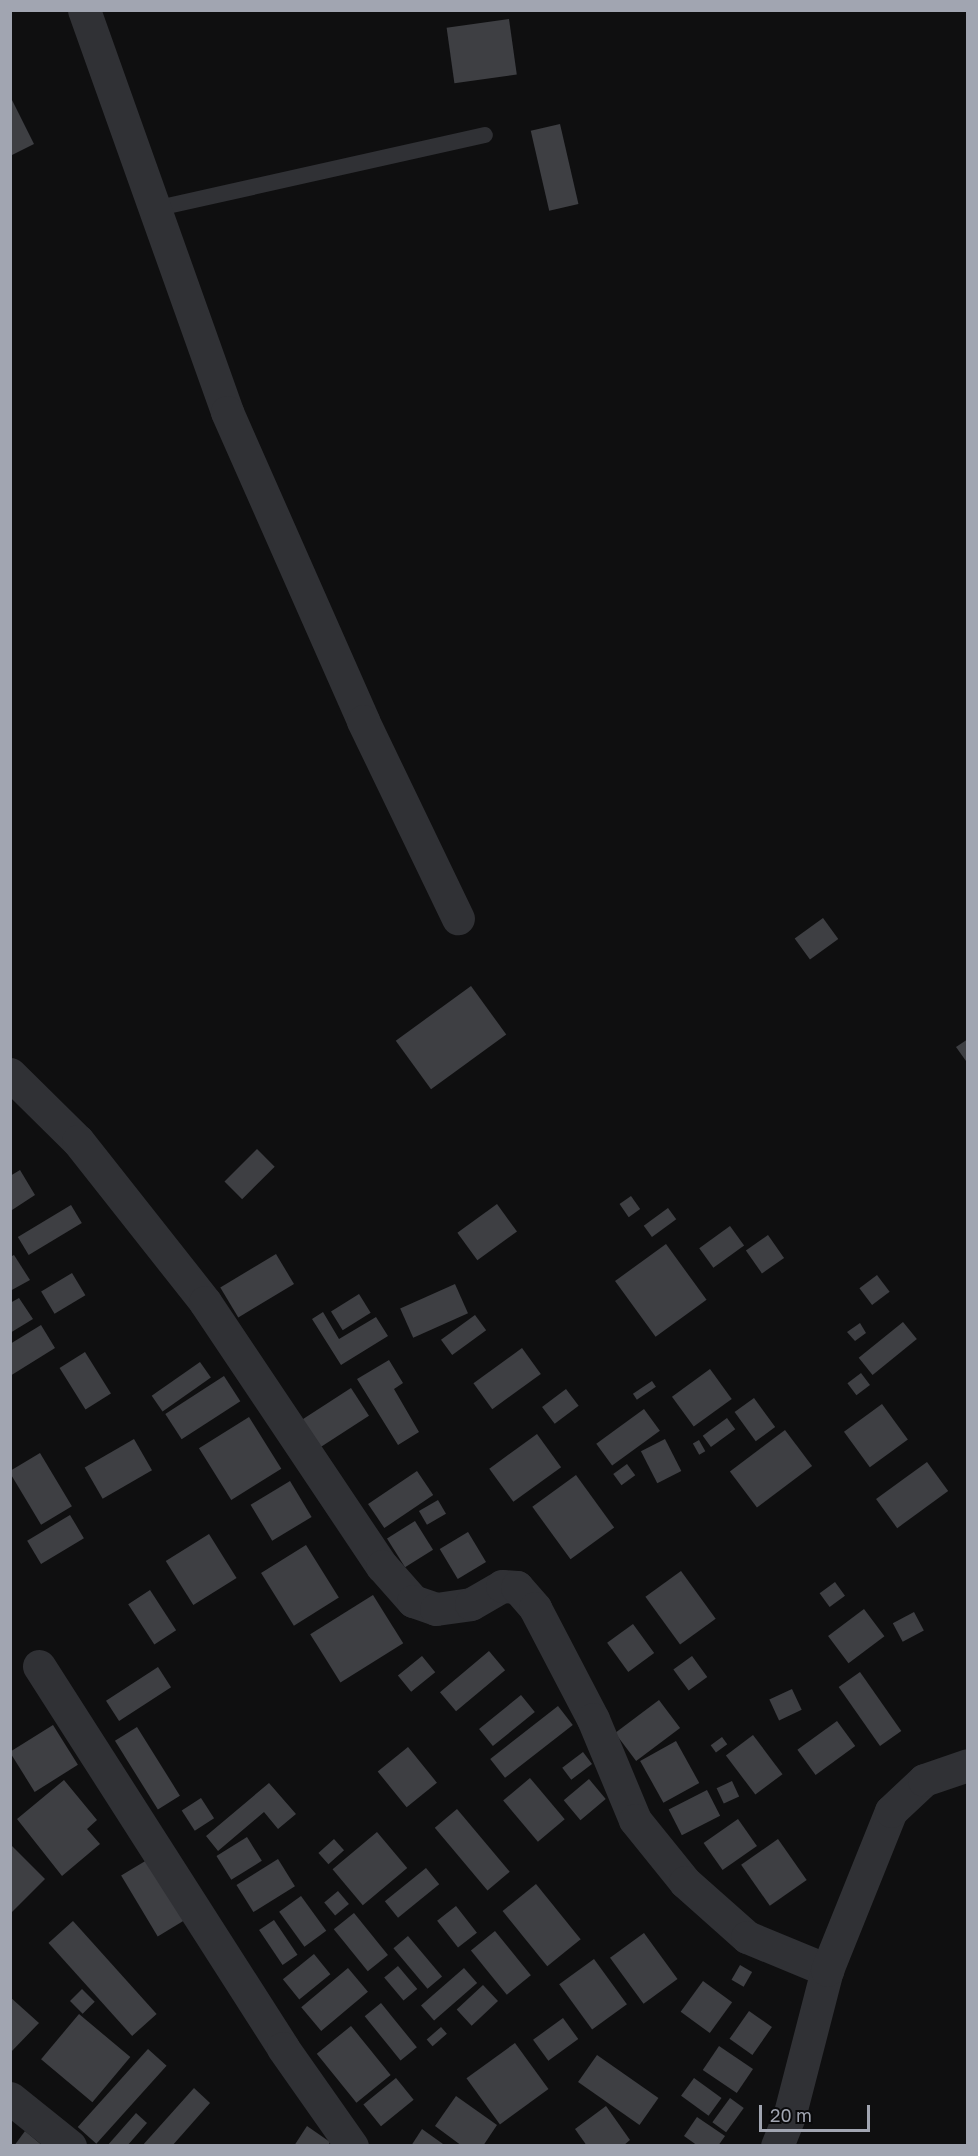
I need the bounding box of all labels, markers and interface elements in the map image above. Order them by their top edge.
scale bar [762,2093,873,2131]
text: 20 m [770,2104,812,2126]

